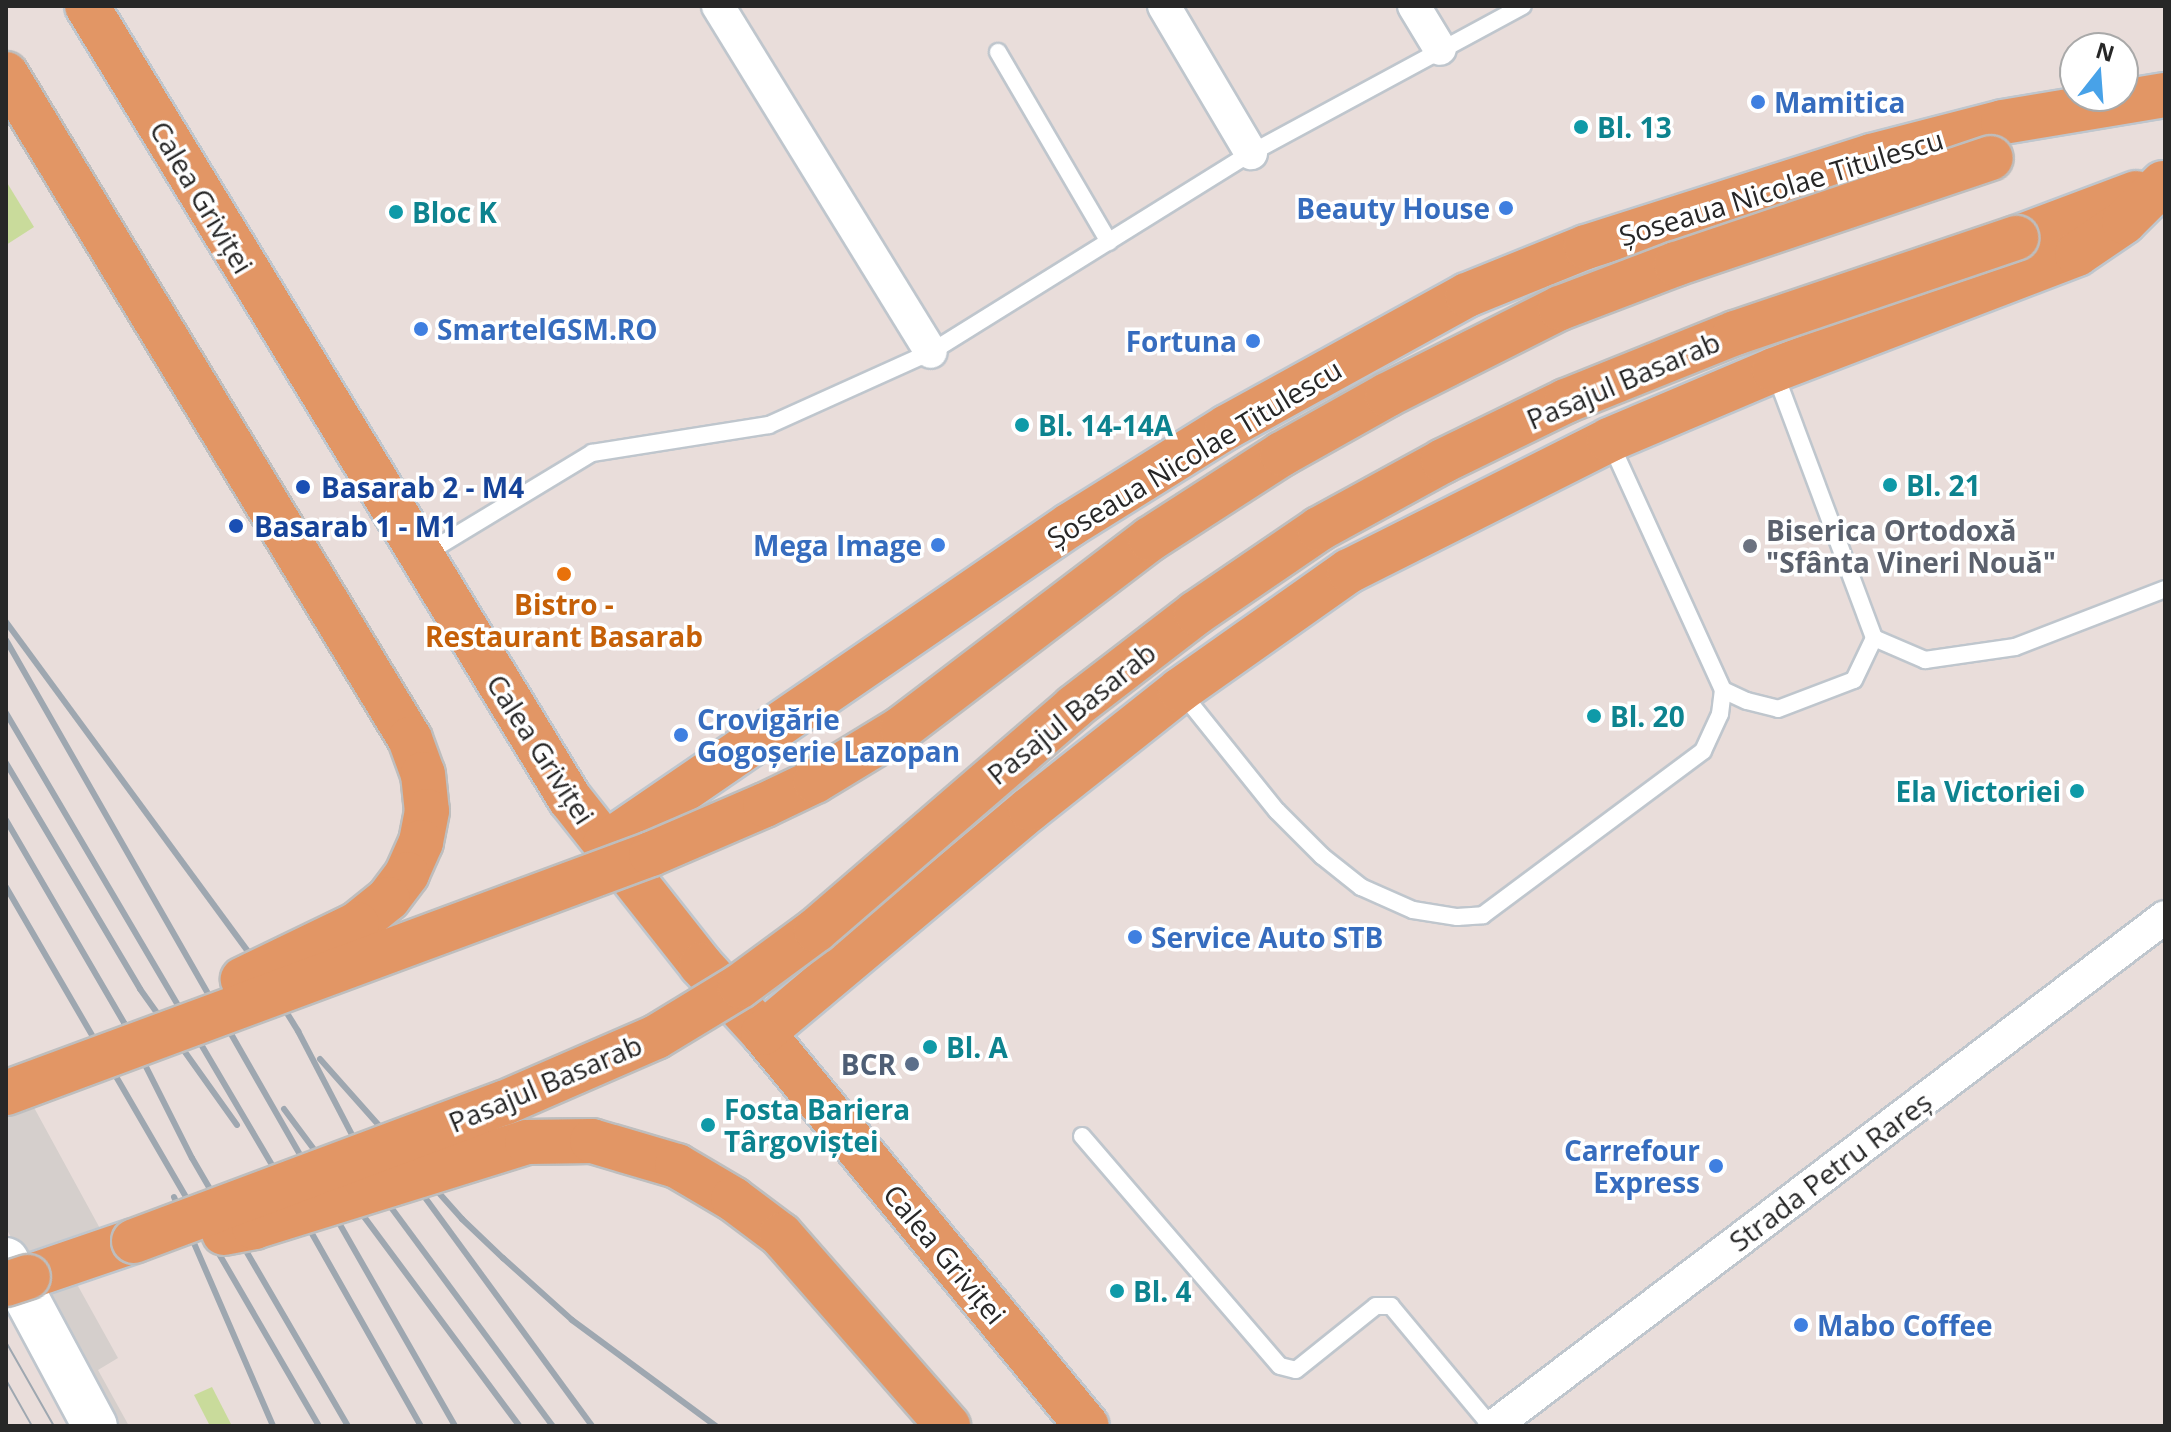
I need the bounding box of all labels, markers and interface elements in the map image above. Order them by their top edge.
north arrow [2059,32,2139,112]
text: N [2092,34,2118,68]
place label: Mamitica [1774,85,1905,119]
marker: Mamitica [1749,93,1767,111]
place label: Bl. 13 [1597,110,1672,144]
street label: Calea Griviței [143,115,261,279]
marker: Bl. 13 [1572,118,1590,136]
street label: Șoseaua Nicolae Titulescu [1615,122,1947,252]
place label: Beauty House [1296,191,1490,225]
place label: Bloc K [412,195,497,229]
marker: Beauty House [1497,199,1515,217]
marker: Bloc K [387,203,405,221]
place label: SmartelGSM.RO [437,312,658,346]
marker: SmartelGSM.RO [412,320,430,338]
place label: Fortuna [1126,324,1237,358]
street label: Pasajul Basarab [1521,324,1725,436]
marker: Fortuna [1244,332,1262,350]
street label: Șoseaua Nicolae Titulescu [1041,352,1347,554]
place label: Bl. 14-14A [1038,408,1173,442]
marker: Bl. 14-14A [1013,416,1031,434]
place label: Bl. 21 [1906,468,1981,502]
place label: Basarab 2 - M4 [321,470,524,504]
marker: Basarab 2 - M4 [292,476,314,498]
marker: Bl. 21 [1881,476,1899,494]
place label: Basarab 1 - M1 [254,509,457,543]
place label: Biserica Ortodoxă "Sfânta Vineri Nouă" [1766,513,2056,579]
marker: Basarab 1 - M1 [225,515,247,537]
place label: Mega Image [753,528,922,562]
marker: Mega Image [929,536,947,554]
marker: Biserica Ortodoxă "Sfânta Vineri Nouă" [1741,537,1759,555]
marker: Bistro - Restaurant Basarab [555,565,573,583]
place label: Bistro - Restaurant Basarab [425,587,703,653]
street label: Pasajul Basarab [980,635,1162,791]
street label: Calea Griviței [480,668,602,830]
place label: Bl. 20 [1610,699,1685,733]
place label: Crovigărie Gogoșerie Lazopan [697,702,960,768]
marker: Bl. 20 [1585,707,1603,725]
marker: Crovigărie Gogoșerie Lazopan [672,726,690,744]
place label: Ela Victoriei [1896,774,2061,808]
marker: Ela Victoriei [2068,782,2086,800]
place label: Service Auto STB [1151,920,1383,954]
marker: Service Auto STB [1126,928,1144,946]
street label: Pasajul Basarab [443,1027,647,1139]
place label: Bl. A [946,1030,1008,1064]
marker: Bl. A [921,1038,939,1056]
place label: BCR [841,1047,896,1081]
marker: BCR [903,1055,921,1073]
street label: Strada Petru Rareș [1722,1084,1938,1258]
place label: Fosta Bariera Târgoviștei [724,1092,910,1158]
marker: Fosta Bariera Târgoviștei [699,1116,717,1134]
place label: Carrefour Express [1564,1133,1700,1199]
marker: Carrefour Express [1707,1157,1725,1175]
street label: Calea Griviței [877,1178,1013,1330]
place label: Bl. 4 [1133,1274,1192,1308]
marker: Bl. 4 [1108,1282,1126,1300]
place label: Mabo Coffee [1817,1308,1993,1342]
marker: Mabo Coffee [1792,1316,1810,1334]

